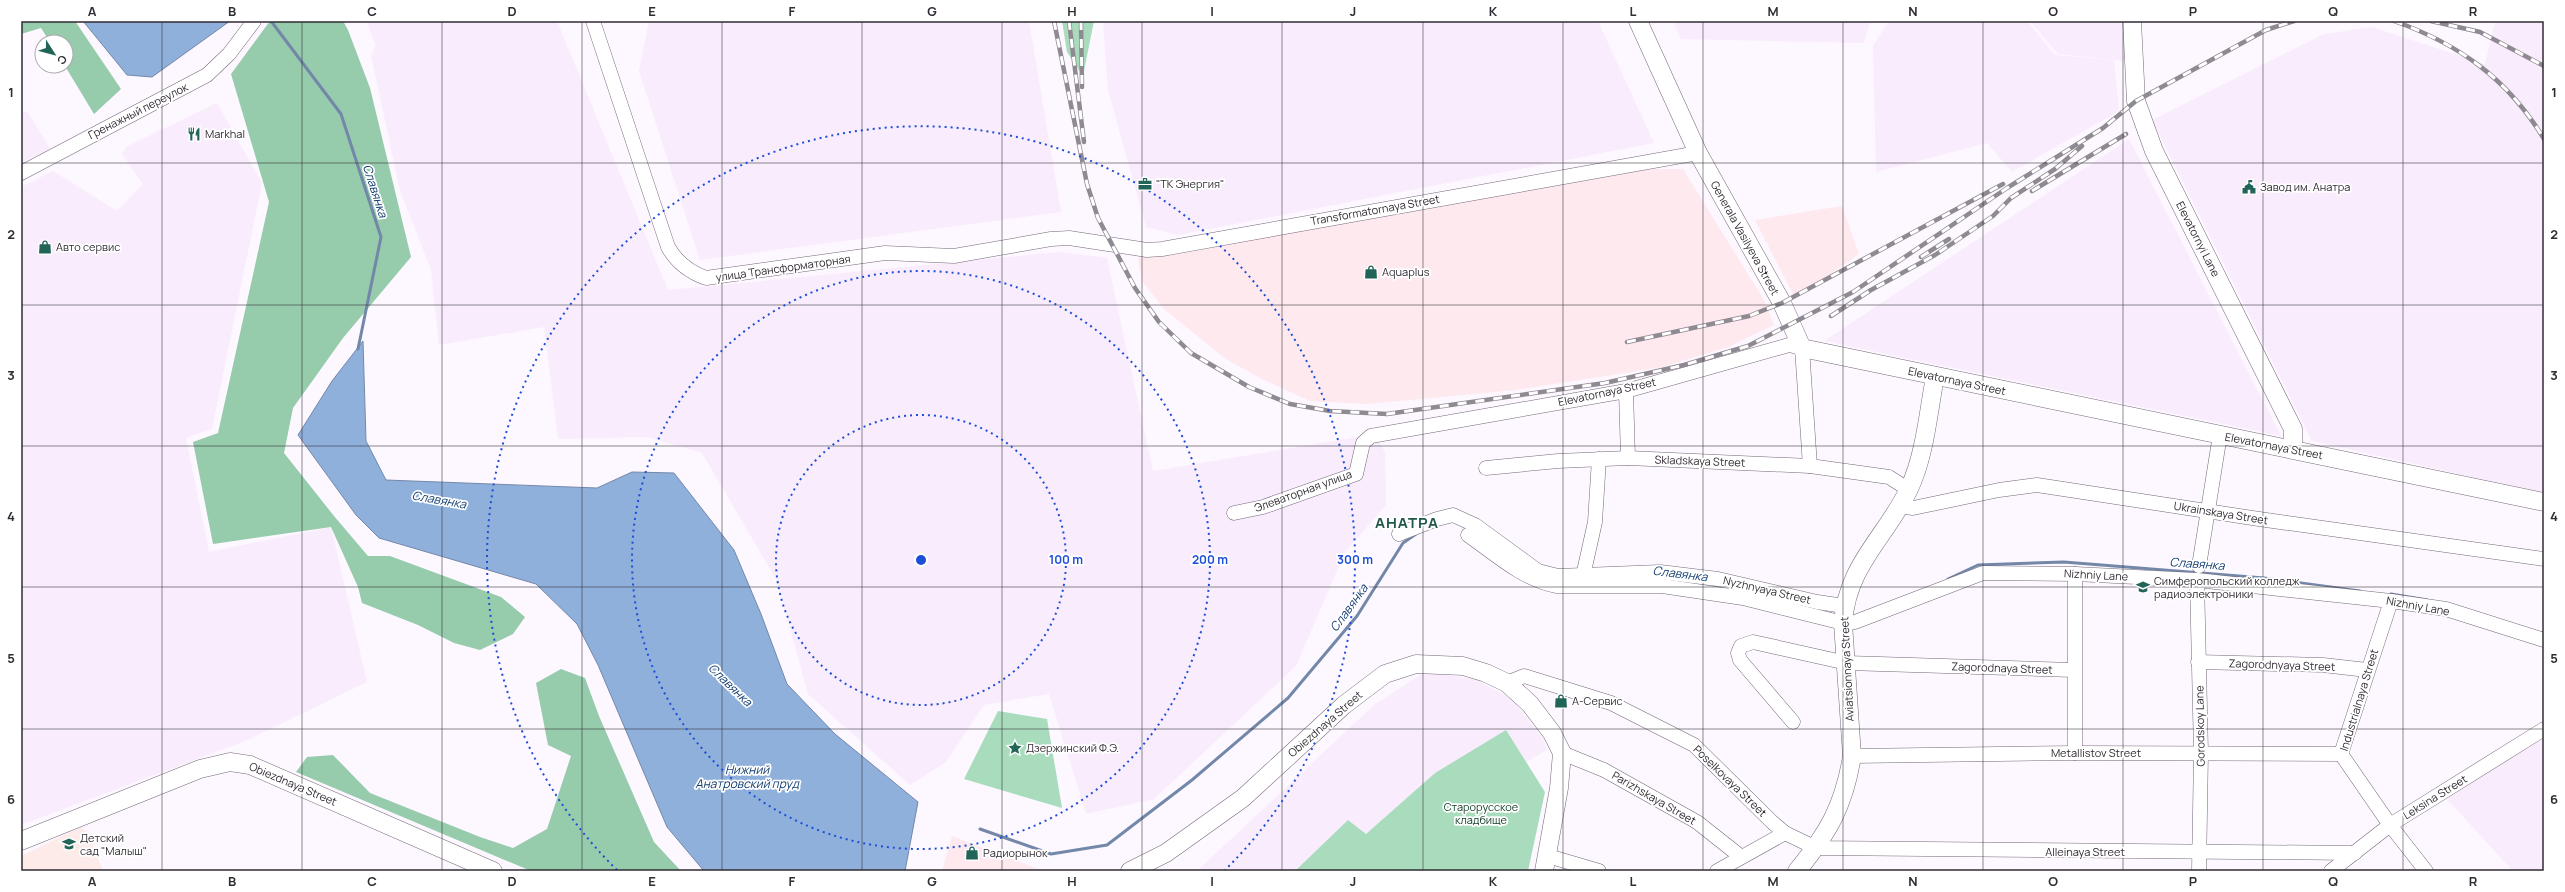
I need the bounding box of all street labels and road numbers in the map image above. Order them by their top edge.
street label: Гренажный переулок [85,79,191,142]
street label: Generala Vasilyeva Street [1708,178,1783,298]
street label: Transformatornaya Street [1309,191,1441,228]
street label: Elevatornyi Lane [2173,199,2224,279]
street label: улица Трансформаторная [714,251,851,284]
street label: Elevatornaya Street [1907,363,2007,398]
street label: Elevatornaya Street [1557,374,1657,409]
street label: Elevatornaya Street [2224,429,2324,462]
street label: Skladskaya Street [1654,451,1746,470]
street label: Элеваторная улица [1252,466,1354,515]
street label: Ukrainskaya Street [2173,498,2269,527]
street label: Nizhniy Lane [2064,565,2129,584]
street label: Nyzhnyaya Street [1722,572,1812,607]
street label: Nizhniy Lane [2385,593,2452,619]
street label: Aviatsionnaya Street [1836,616,1857,722]
street label: Industrialnaya Street [2336,647,2381,753]
street label: Zagorodnyaya Street [2228,655,2336,674]
street label: Zagorodnaya Street [1951,658,2053,677]
street label: Gorodskoy Lane [2191,685,2208,767]
street label: Obiezdnaya Street [1284,687,1365,760]
street label: Poselkovaya Street [1690,742,1770,820]
street label: Metallistov Street [2051,745,2141,760]
street label: Obiezdnaya Street [247,758,339,809]
street label: Parizhskaya Street [1610,767,1699,828]
street label: Leksina Street [2400,771,2470,822]
street label: Alleinaya Street [2045,844,2125,859]

